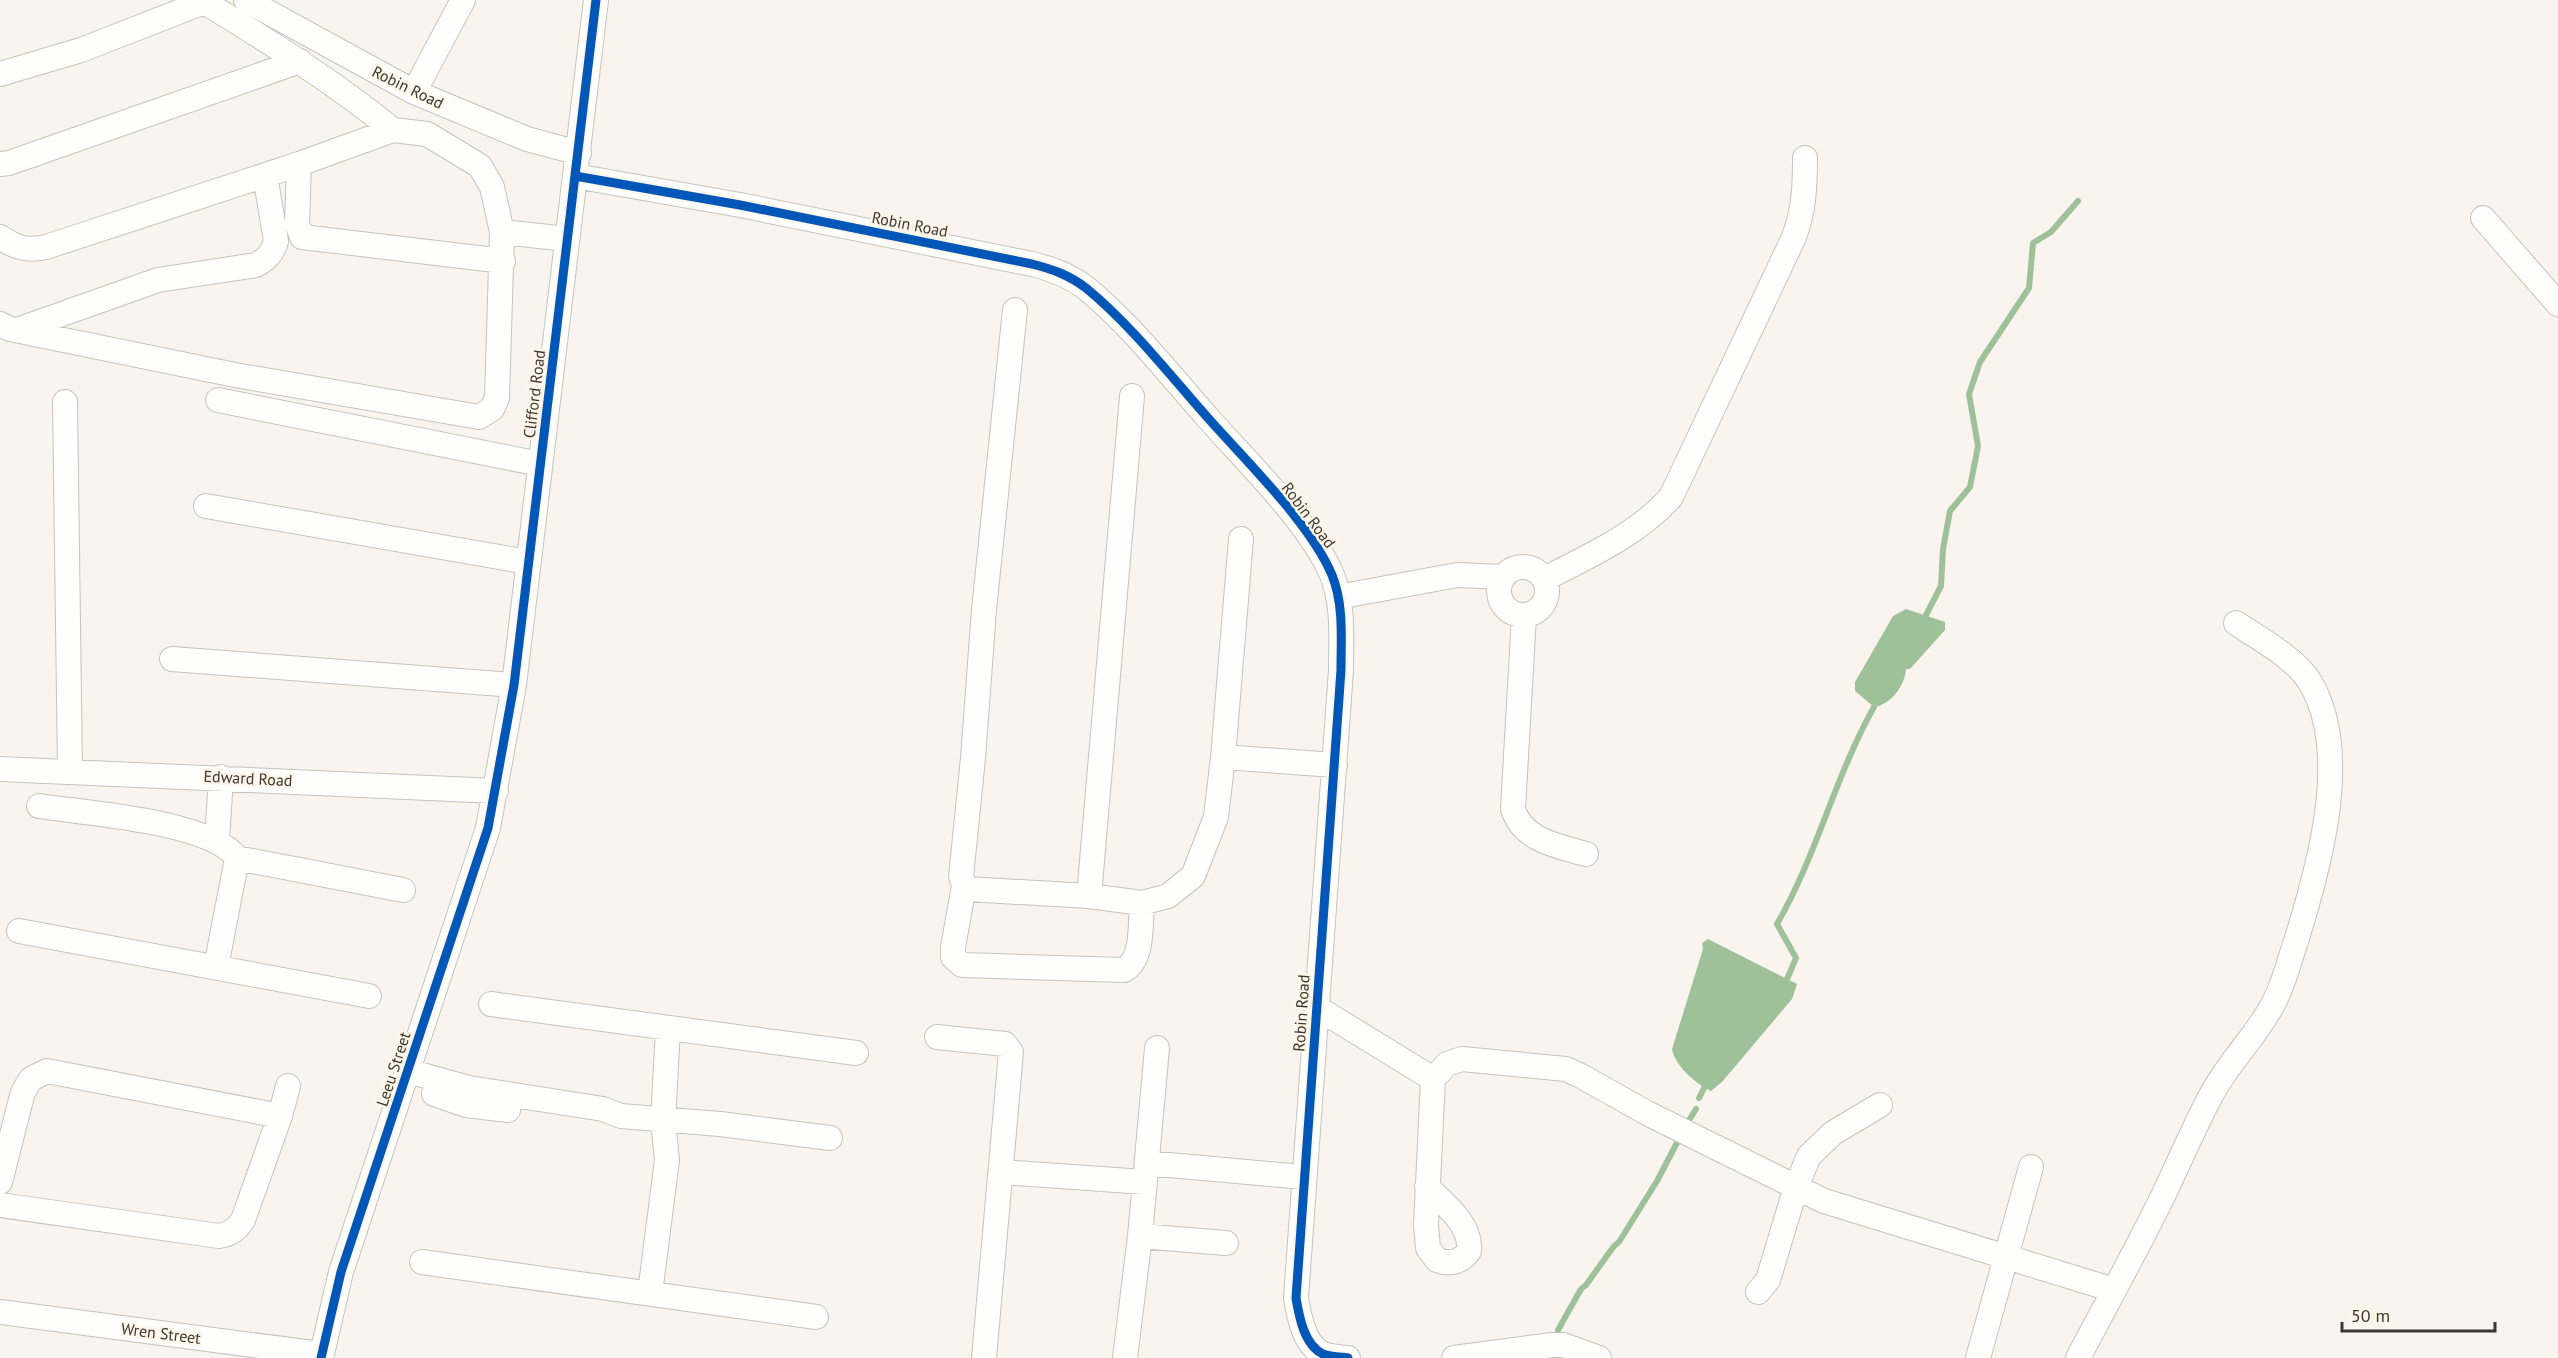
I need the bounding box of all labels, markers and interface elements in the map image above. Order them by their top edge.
street label: Robin Road [369,61,447,113]
street label: Robin Road [870,207,950,241]
street label: Clifford Road [519,349,549,439]
street label: Robin Road [1278,478,1340,552]
street label: Edward Road [203,766,293,790]
street label: Robin Road [1288,974,1314,1052]
street label: Leeu Street [372,1029,415,1109]
scale bar [2342,1295,2495,1333]
text: 50 m [2351,1304,2390,1327]
street label: Wren Street [120,1318,203,1348]

